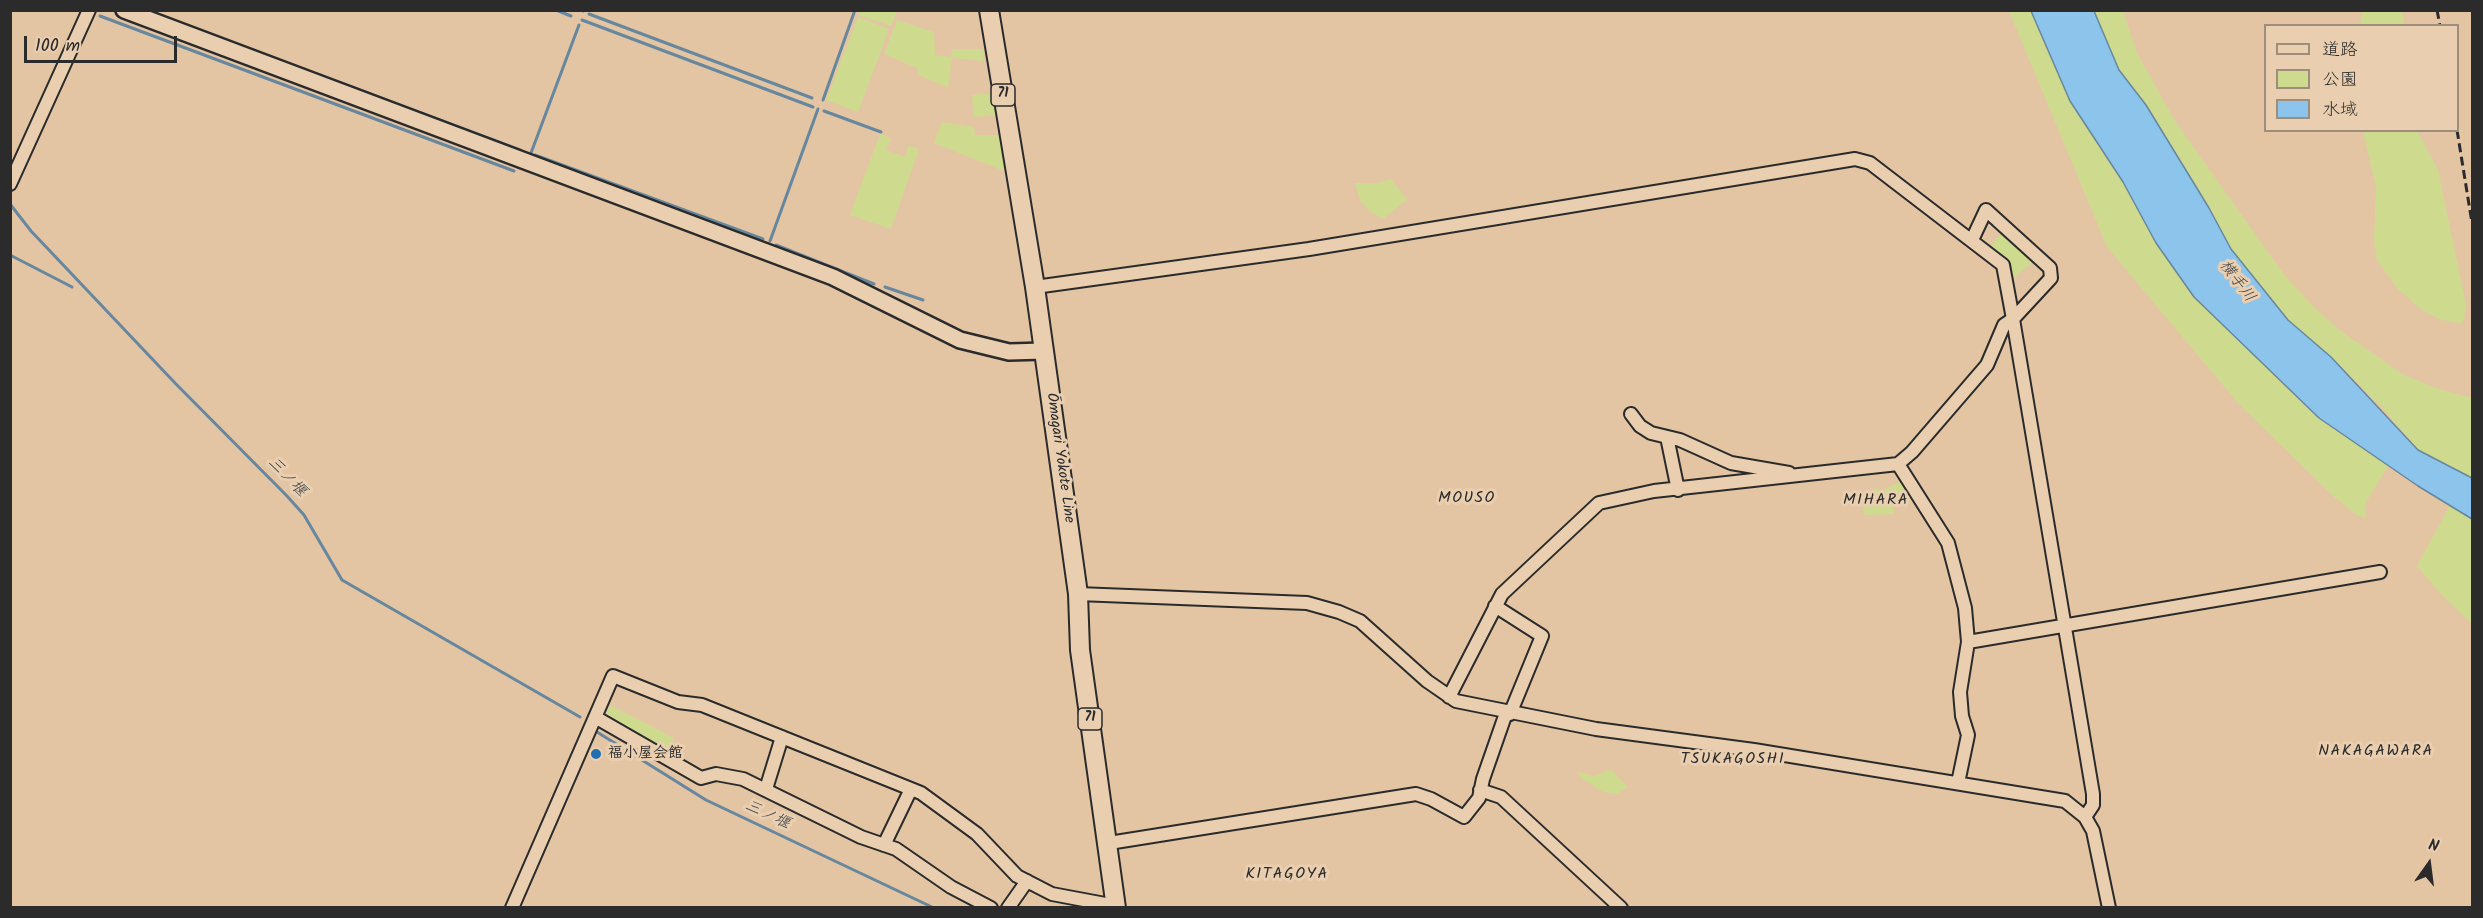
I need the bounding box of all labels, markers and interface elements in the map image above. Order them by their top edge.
scale bar [27,24,180,62]
legend [2264,24,2459,132]
text: 100 m [35,32,80,61]
text: 道路 [2322,36,2358,65]
text: 公園 [2322,66,2358,95]
road number: 71 [991,84,1015,106]
text: 水域 [2322,96,2358,125]
water label: 横手川 [2214,257,2258,307]
street label: Ōmagari Yokote Line [1041,392,1077,524]
water label: 三ノ堰 [262,454,310,502]
district label: MOUSO [1438,489,1496,509]
district label: MIHARA [1843,491,1909,511]
road number: 71 [1078,708,1102,730]
district label: NAKAGAWARA [2318,742,2434,762]
place label: 福小屋会館 [608,745,683,763]
marker: 福小屋会館 [589,747,603,761]
district label: TSUKAGOSHI [1681,750,1785,770]
water label: 三ノ堰 [741,797,793,835]
text: N [2426,833,2441,859]
north arrow [2399,834,2459,894]
district label: KITAGOYA [1245,865,1329,885]

